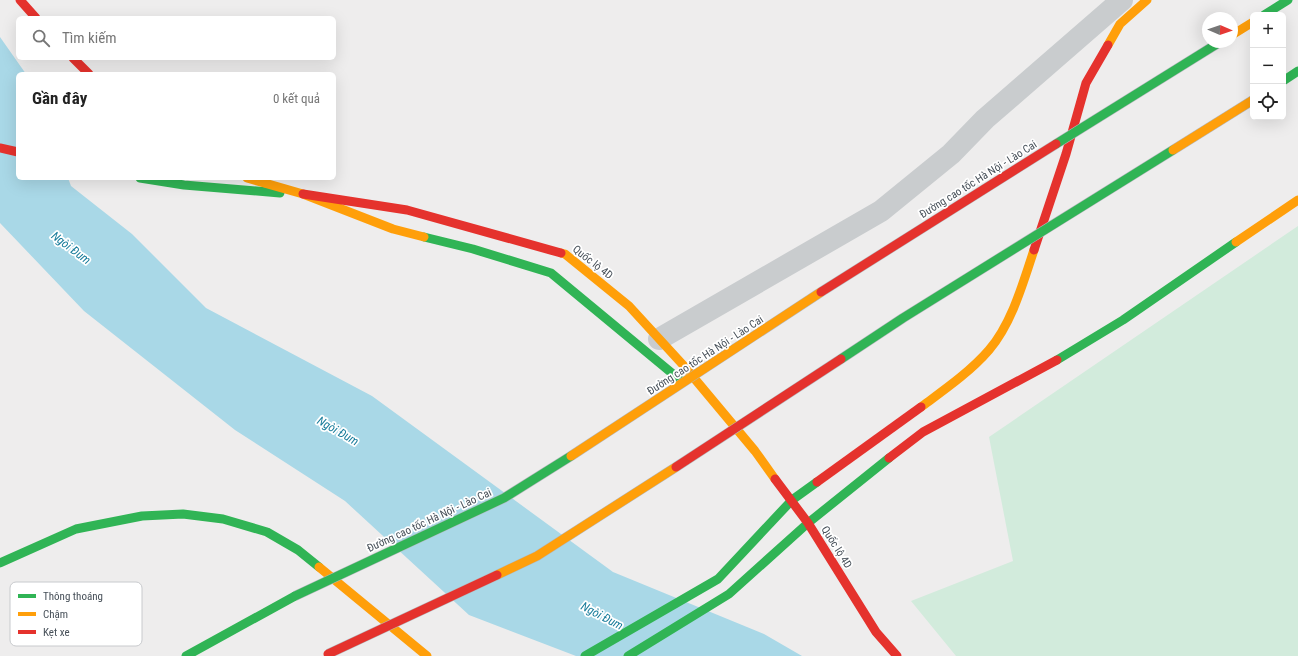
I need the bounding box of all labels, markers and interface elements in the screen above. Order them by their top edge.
north arrow [1202,12,1238,48]
map controls [1250,12,1286,120]
button: + [1250,12,1286,48]
search box [16,16,336,60]
icon: search [30,27,52,49]
text: Tìm kiếm [62,29,117,47]
button: − [1250,48,1286,84]
button: locate [1250,84,1286,120]
text: Gần đây [32,88,87,108]
text: 0 kết quả [273,91,320,106]
street label: Đường cao tốc Hà Nội - Lào Cai [917,138,1039,221]
water label: Ngòi Đum [49,229,94,267]
street label: Quốc lộ 4D [570,243,615,282]
street label: Đường cao tốc Hà Nội - Lào Cai [645,313,766,398]
water label: Ngòi Đum [315,414,361,449]
street label: Đường cao tốc Hà Nội - Lào Cai [365,486,494,555]
street label: Quốc lộ 4D [819,524,855,571]
legend [10,582,142,646]
text: Thông thoáng [43,590,103,603]
water label: Ngòi Đum [579,599,626,633]
text: Chậm [43,608,68,621]
text: Kẹt xe [43,626,70,639]

